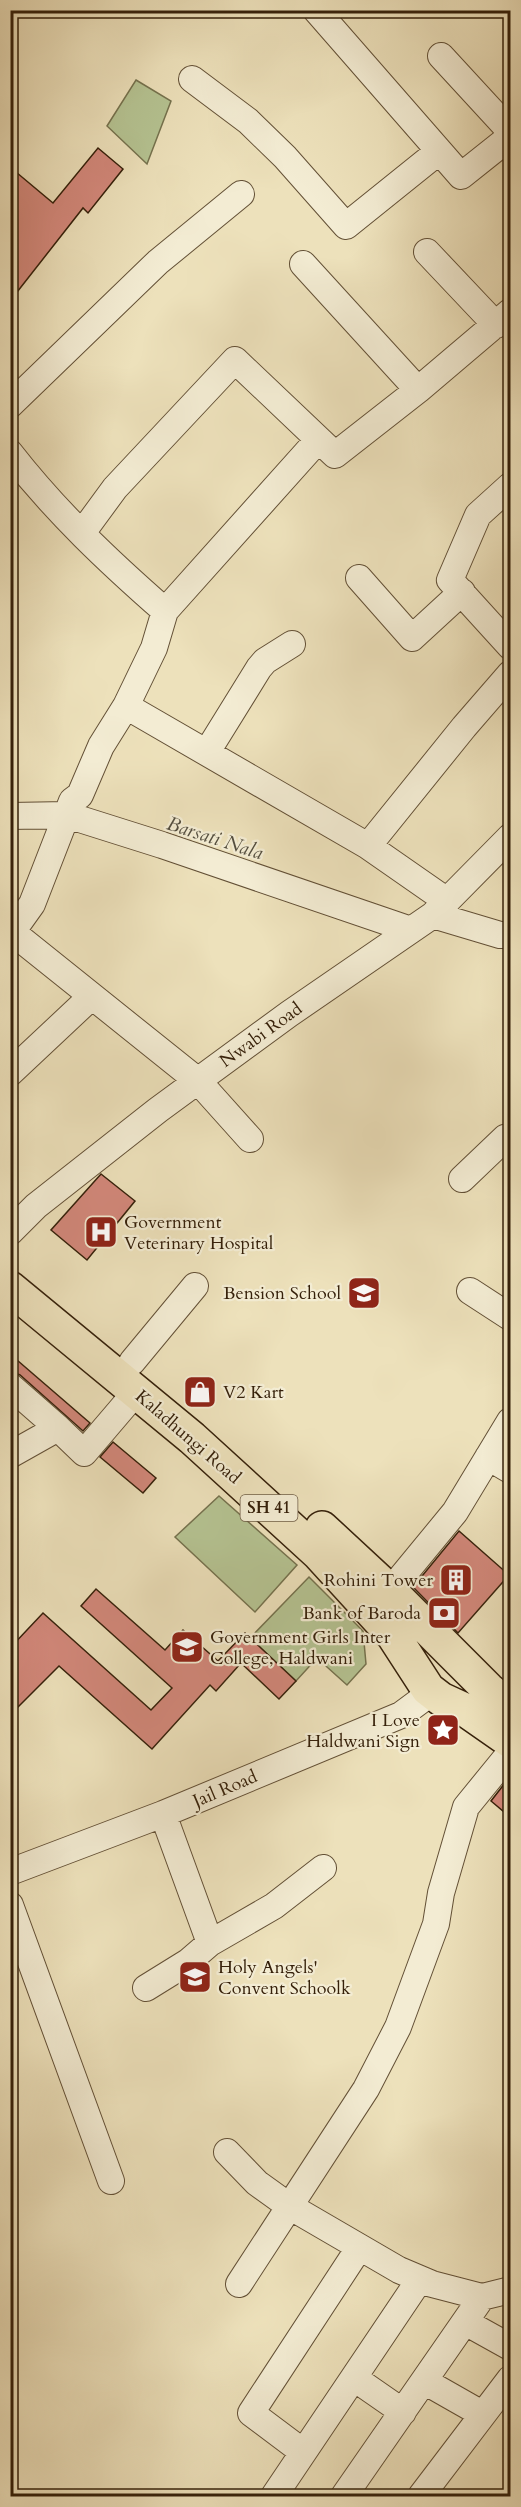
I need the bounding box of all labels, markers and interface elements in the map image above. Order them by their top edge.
water label: Barsati Nala [163,810,267,866]
street label: Nwabi Road [215,996,308,1074]
place label: Government Veterinary Hospital [124,1210,274,1256]
hospital icon: Government Veterinary Hospital [83,1214,119,1250]
school or university icon: Bension School [346,1275,382,1311]
place label: Bension School [223,1281,341,1306]
shop icon: V2 Kart [182,1374,218,1410]
place label: V2 Kart [223,1380,284,1405]
street label: Kaladhungi Road [130,1384,247,1490]
road number: SH 41 [240,1495,298,1521]
building icon: Rohini Tower [438,1562,474,1598]
place label: Rohini Tower [324,1568,433,1593]
bank icon: Bank of Baroda [426,1595,462,1631]
place label: Bank of Baroda [303,1601,421,1626]
place label: Government Girls Inter College, Haldwani [210,1625,391,1671]
school or university icon: Government Girls Inter College, Haldwani [169,1629,205,1665]
place label: I Love Haldwani Sign [306,1708,421,1754]
place icon: I Love Haldwani Sign [425,1712,461,1748]
street label: Jail Road [186,1764,262,1815]
place label: Holy Angels' Convent Schoolk [218,1955,351,2001]
school or university icon: Holy Angels' Convent Schoolk [177,1959,213,1995]

